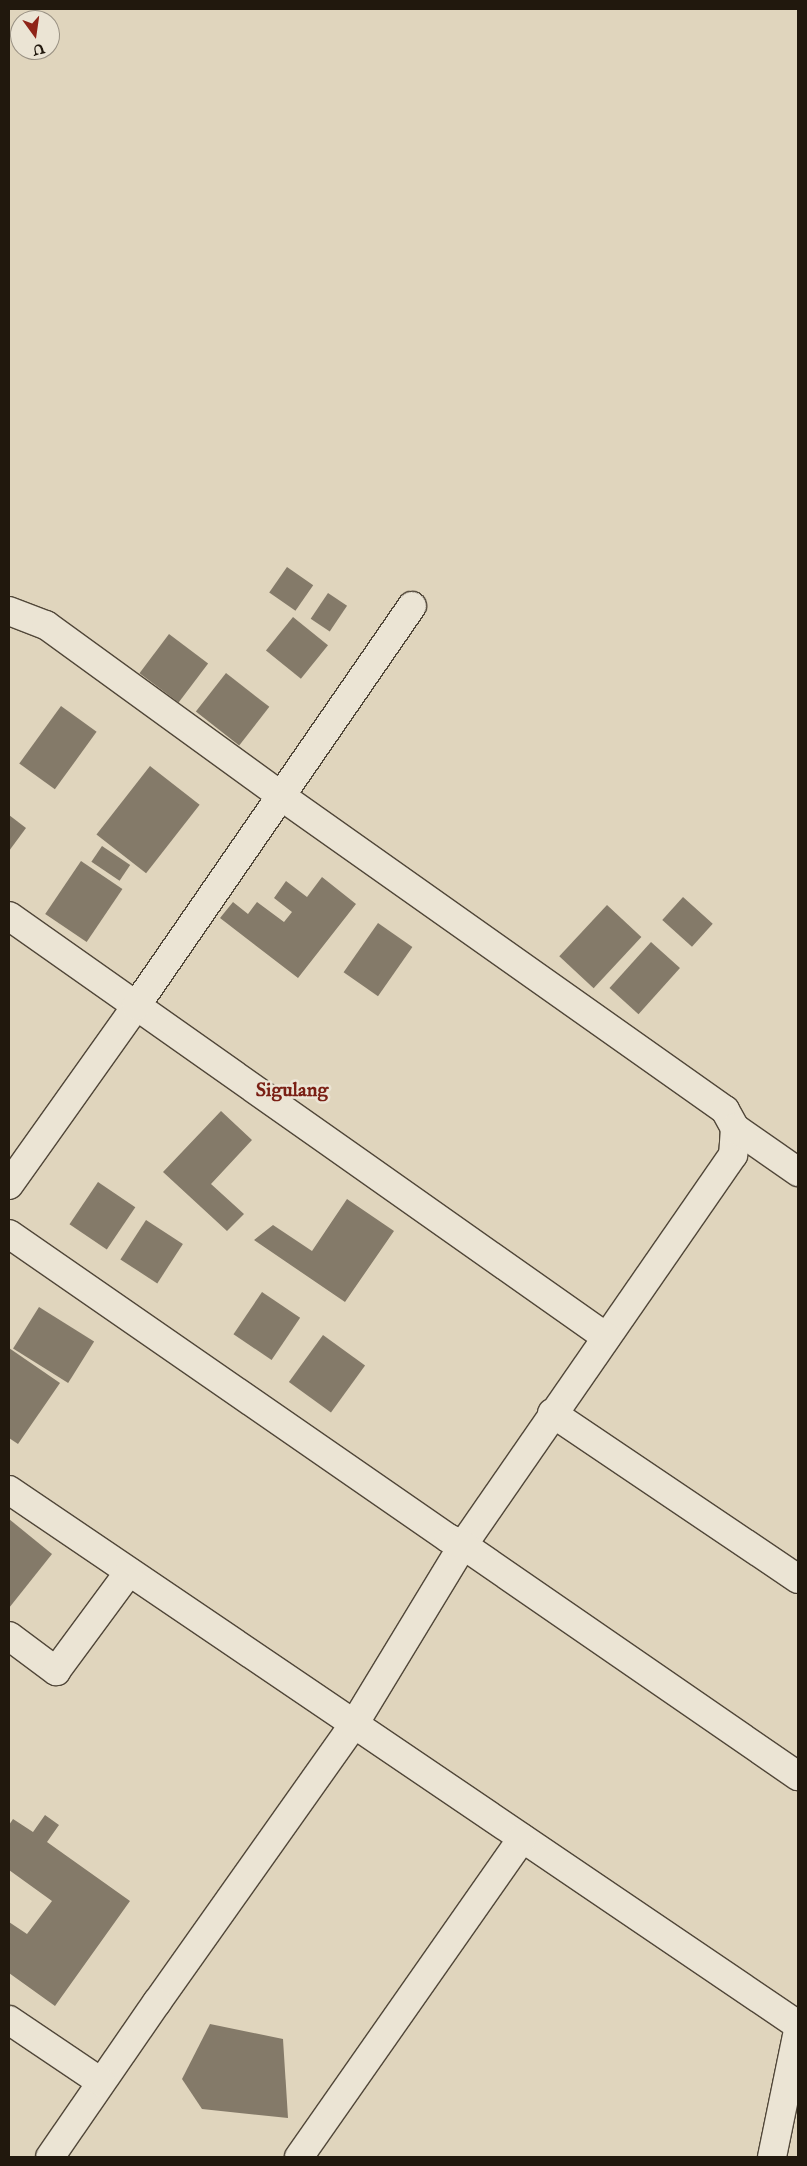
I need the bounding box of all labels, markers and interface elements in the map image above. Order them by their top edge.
north arrow [10,10,60,60]
text: U [30,38,46,59]
district label: Sigulang [256,1078,328,1102]

